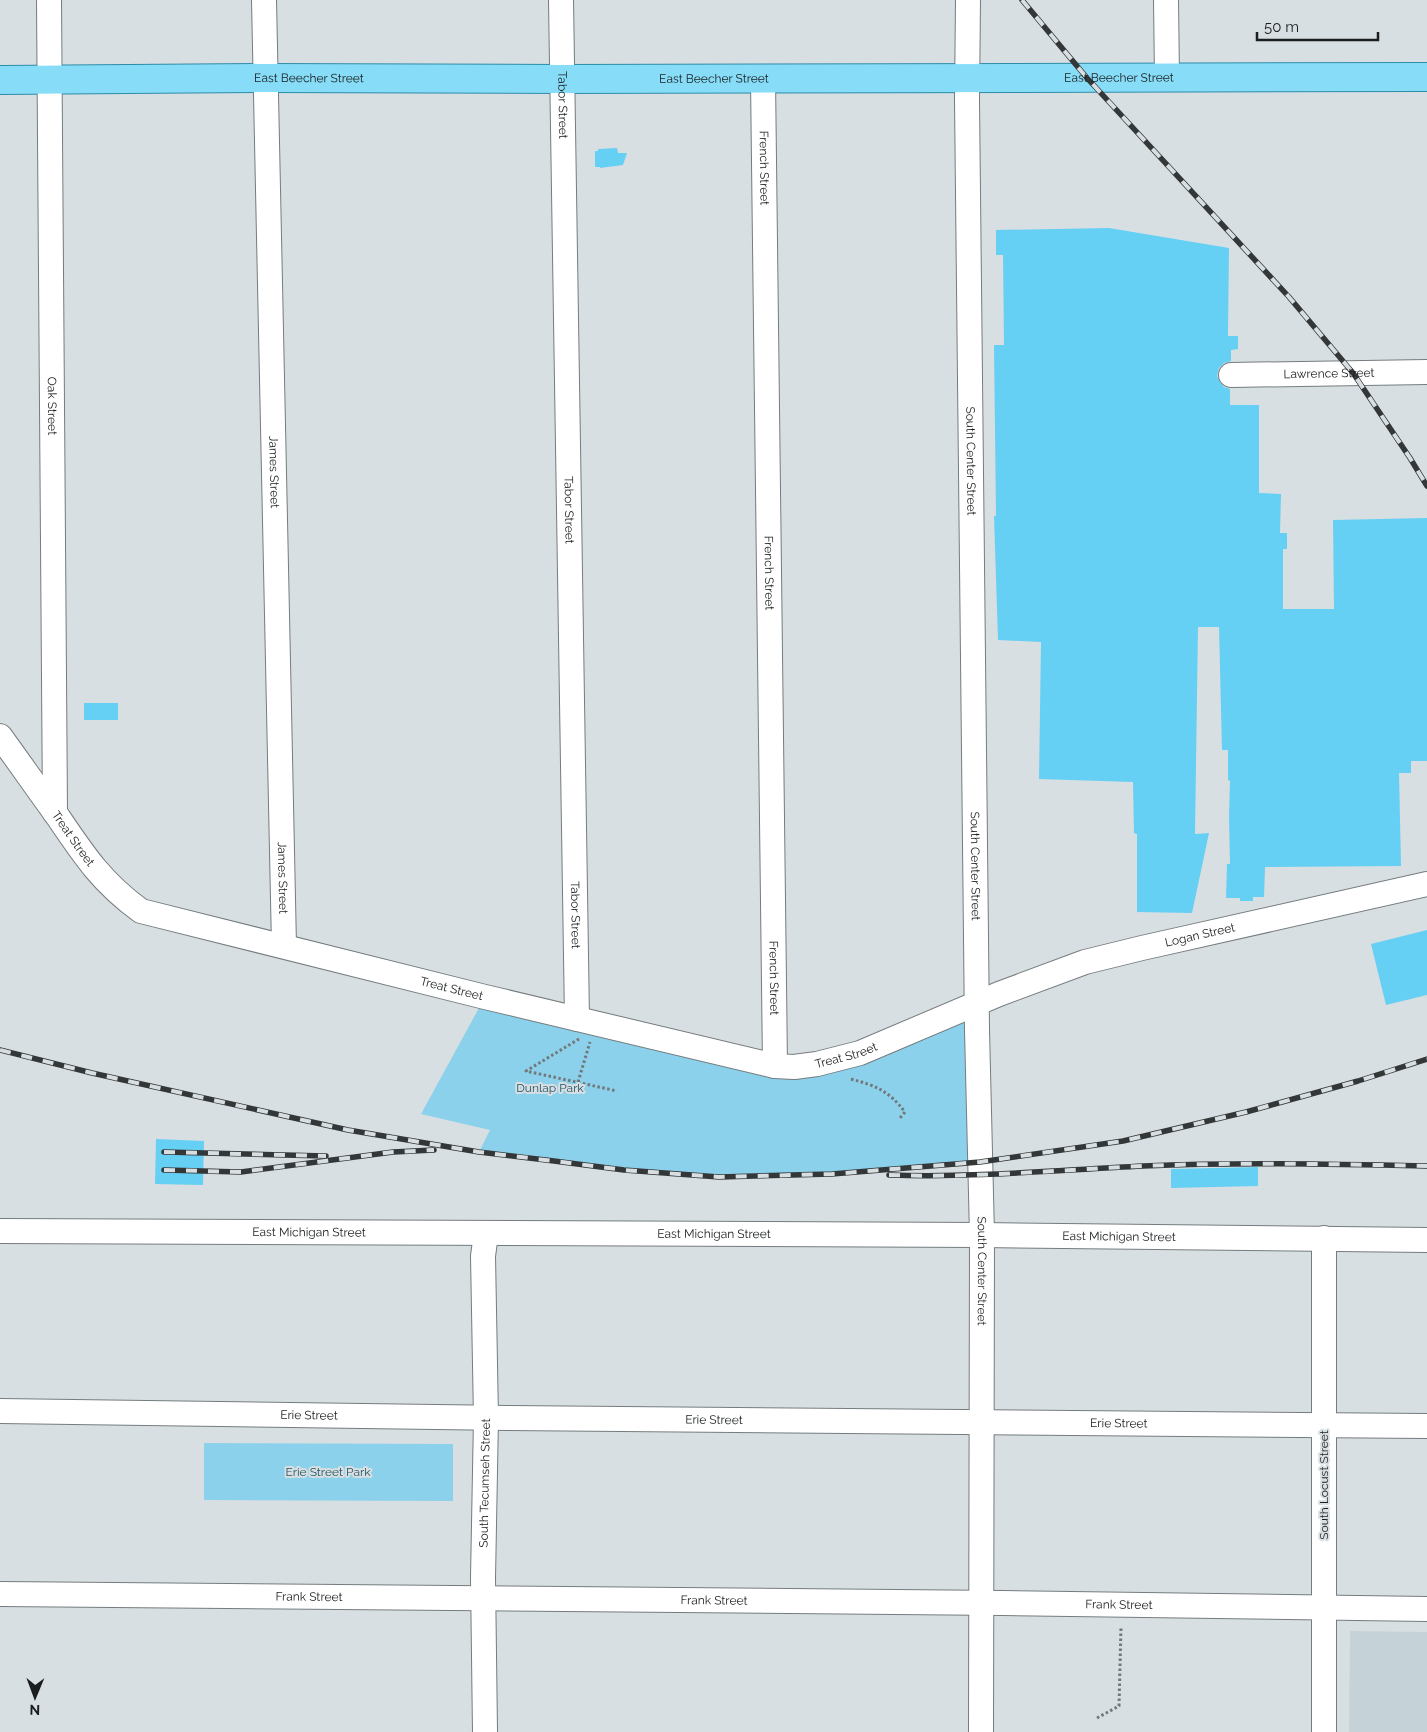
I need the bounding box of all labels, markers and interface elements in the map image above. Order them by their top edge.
scale bar [1257,10,1378,42]
text: 50 m [1264,18,1299,36]
street label: East Beecher Street [254,71,364,85]
street label: Tabor Street [555,71,570,139]
street label: East Beecher Street [1064,71,1174,85]
street label: East Beecher Street [659,72,769,86]
street label: French Street [757,131,772,205]
street label: Lawrence Street [1283,366,1375,381]
street label: Oak Street [45,377,59,435]
street label: South Center Street [963,406,978,516]
street label: James Street [266,436,282,508]
street label: Tabor Street [561,476,577,544]
street label: French Street [762,536,776,610]
street label: Treat Street [49,808,97,869]
street label: South Center Street [968,811,983,921]
street label: James Street [275,841,290,914]
street label: Tabor Street [568,881,583,949]
street label: Logan Street [1164,920,1236,950]
street label: French Street [766,941,781,1015]
street label: Treat Street [419,974,484,1003]
street label: Treat Street [813,1040,879,1071]
park label: Dunlap Park [516,1081,584,1095]
street label: South Center Street [975,1216,989,1325]
street label: East Michigan Street [252,1225,366,1239]
street label: East Michigan Street [657,1227,771,1241]
street label: East Michigan Street [1062,1229,1176,1244]
street label: Erie Street [280,1408,338,1423]
street label: Erie Street [685,1413,743,1427]
street label: Erie Street [1090,1416,1148,1431]
street label: South Tecumseh Street [477,1418,493,1548]
street label: South Locust Street [1317,1430,1331,1540]
park label: Erie Street Park [285,1465,371,1479]
street label: Frank Street [275,1589,343,1604]
street label: Frank Street [680,1593,748,1608]
street label: Frank Street [1085,1597,1153,1612]
north arrow [10,1672,60,1722]
text: N [29,1702,40,1718]

